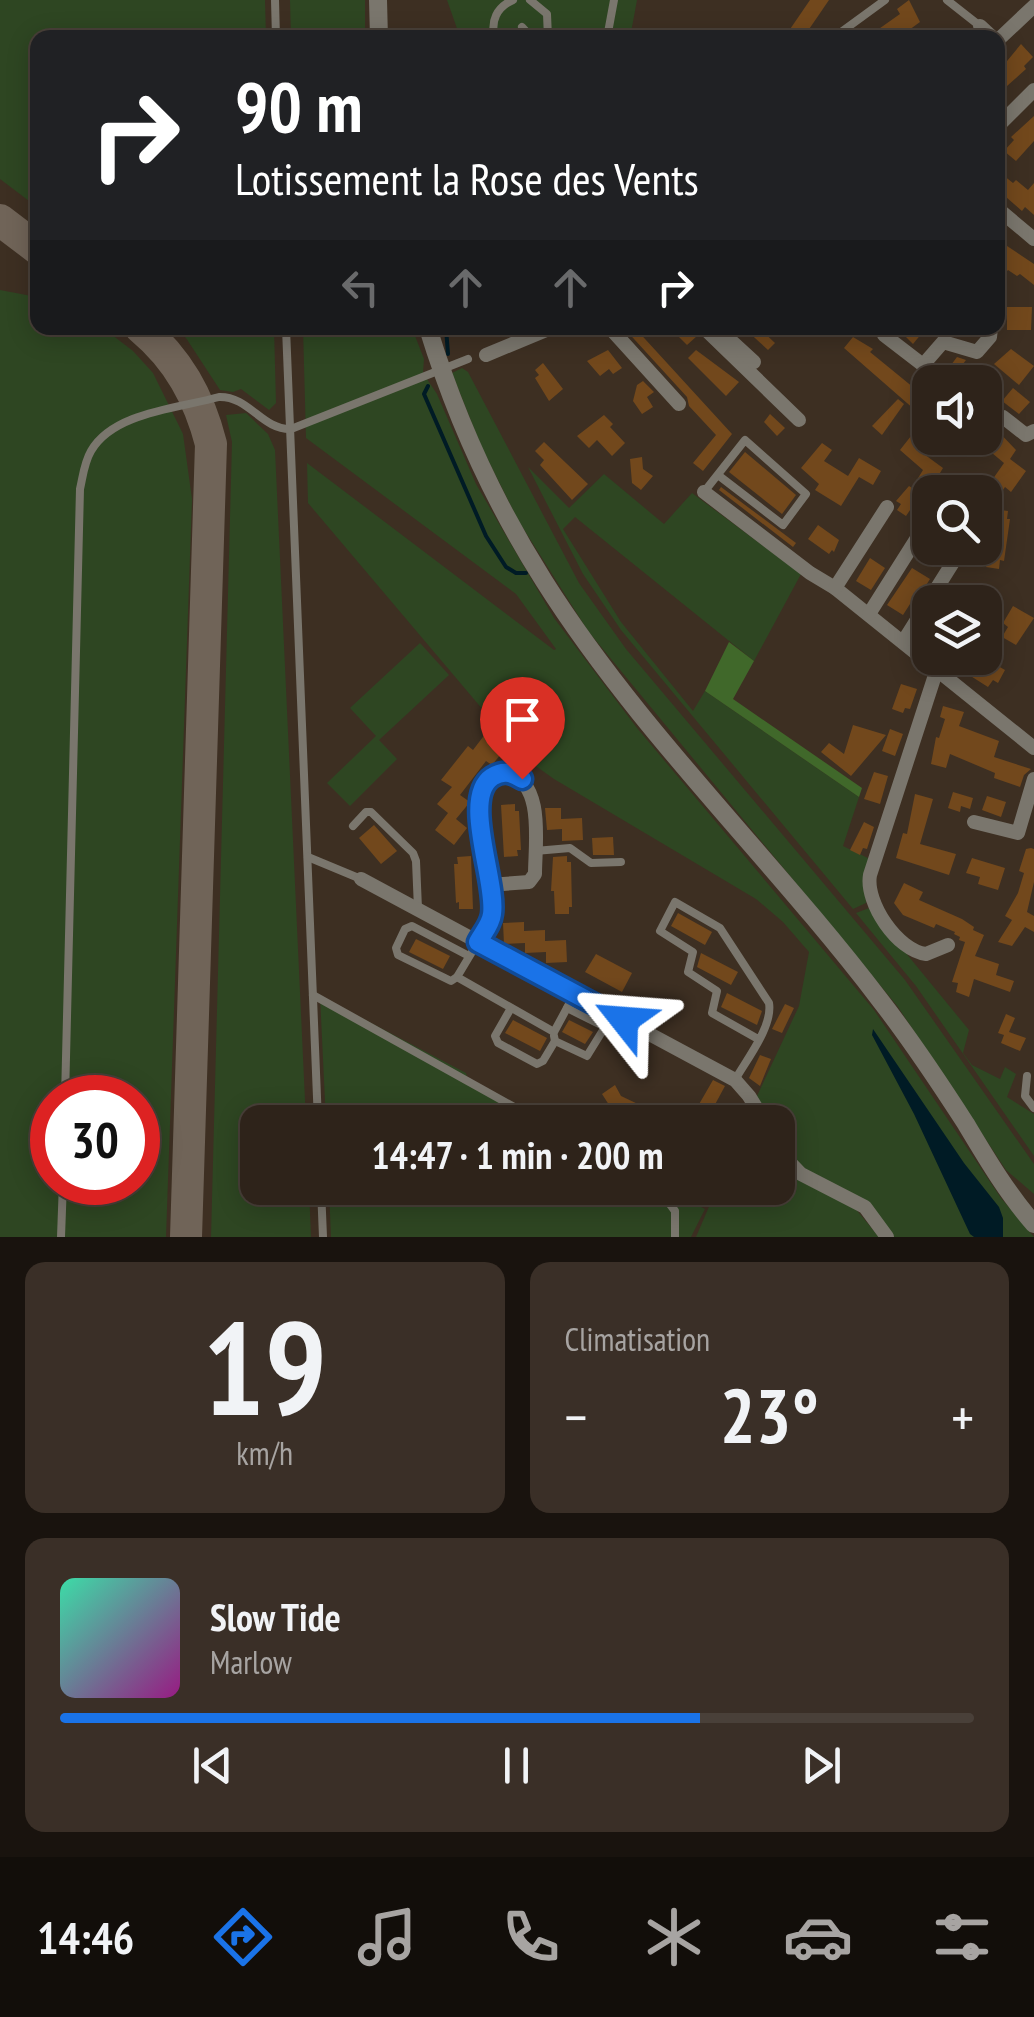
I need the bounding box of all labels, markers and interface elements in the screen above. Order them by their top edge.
text: 90 m [235,61,363,151]
icon: right [70,70,200,200]
text: Lotissement la Rose des Vents [235,149,699,207]
icon: left [333,260,388,315]
icon: ahead [438,260,493,315]
icon: ahead [543,260,598,315]
icon: right [648,260,703,315]
map controls [912,365,1002,675]
button: sound [912,365,1002,455]
button: search [912,475,1002,565]
button: layers [912,585,1002,675]
pin [480,677,565,780]
icon: arrive [495,692,550,747]
position arrow [572,968,676,1072]
speed limit sign: 30 [30,1075,160,1205]
text: 14:47 · 1 min · 200 m [371,1130,664,1179]
text: 19 [203,1283,327,1451]
text: Climatisation [565,1318,710,1360]
text: 23° [720,1367,819,1464]
text: − [565,1381,587,1452]
text: + [951,1381,974,1452]
text: km/h [236,1432,293,1474]
text: Slow Tide [210,1592,341,1641]
text: Marlow [210,1641,292,1683]
icon: previous [185,1738,240,1793]
icon: pause [489,1738,544,1793]
icon: next [794,1738,849,1793]
icon: directions [208,1902,278,1972]
icon: music [352,1902,422,1972]
icon: phone [496,1902,566,1972]
icon: climate [639,1902,709,1972]
icon: car [783,1902,853,1972]
icon: filters [927,1902,997,1972]
text: 14:46 [37,1908,134,1966]

